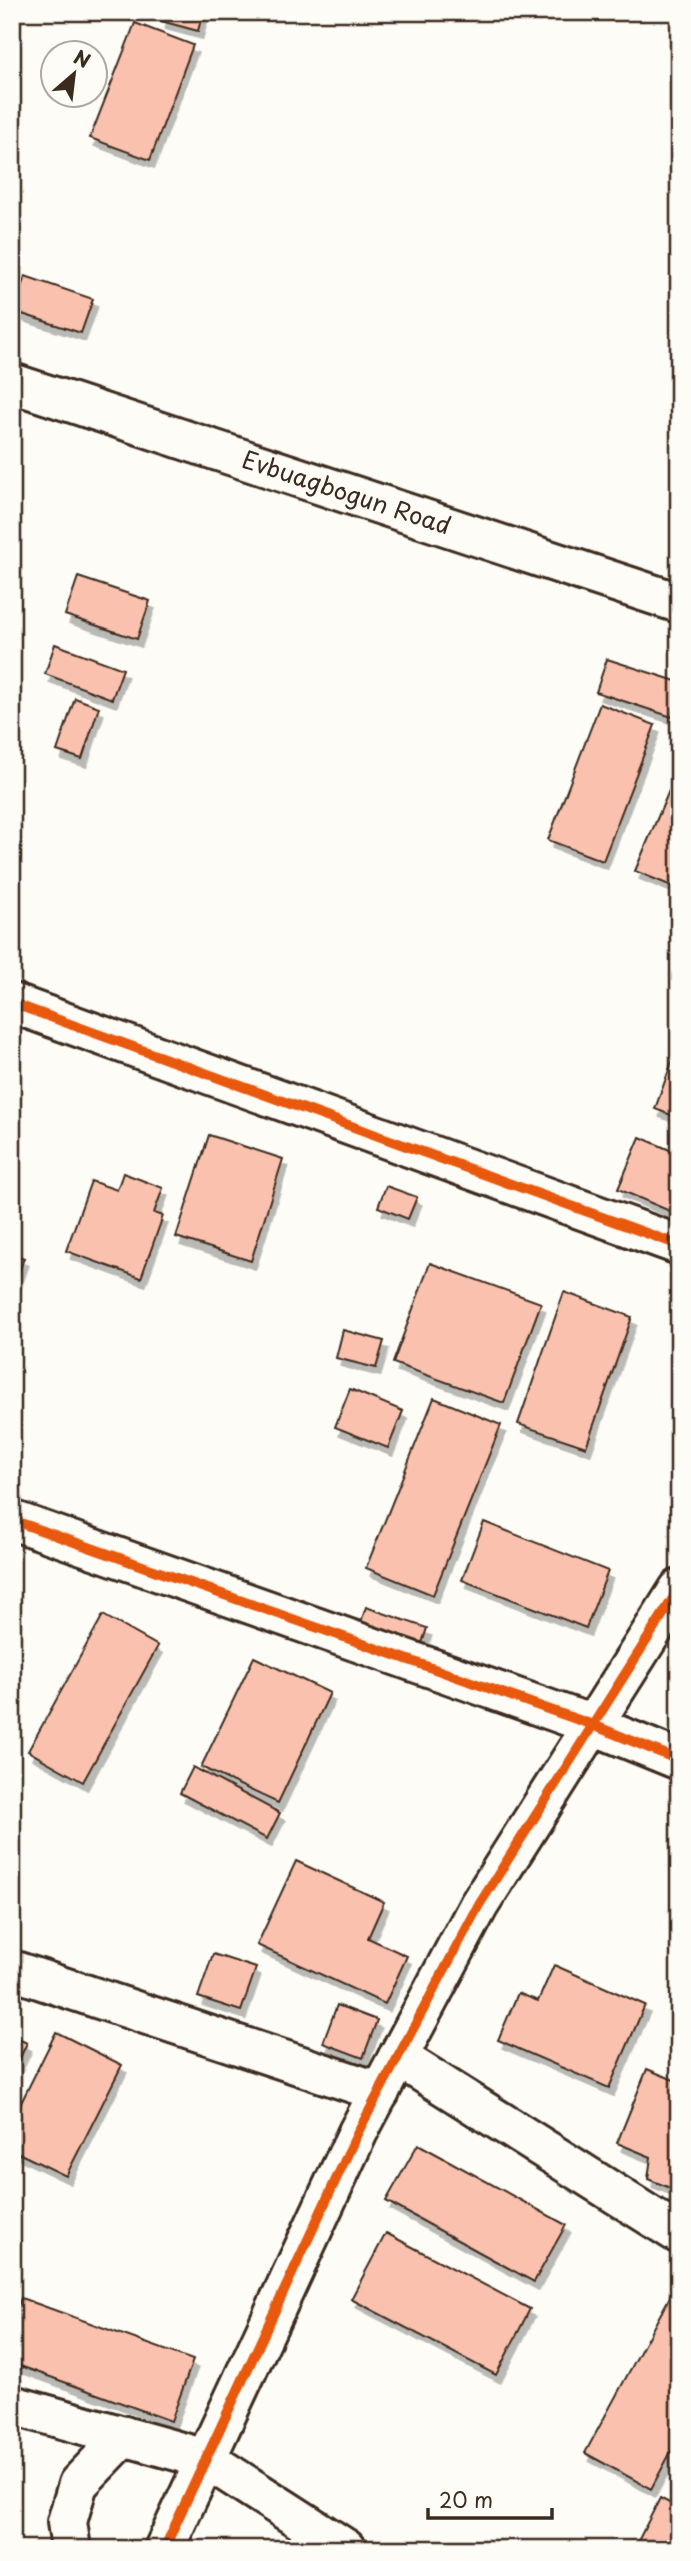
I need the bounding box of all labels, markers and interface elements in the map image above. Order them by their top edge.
north arrow [38,38,108,108]
text: N [69,42,96,74]
street label: Evbuagbogun Road [238,440,456,543]
scale bar [428,2477,553,2521]
text: 20 m [439,2483,493,2515]

